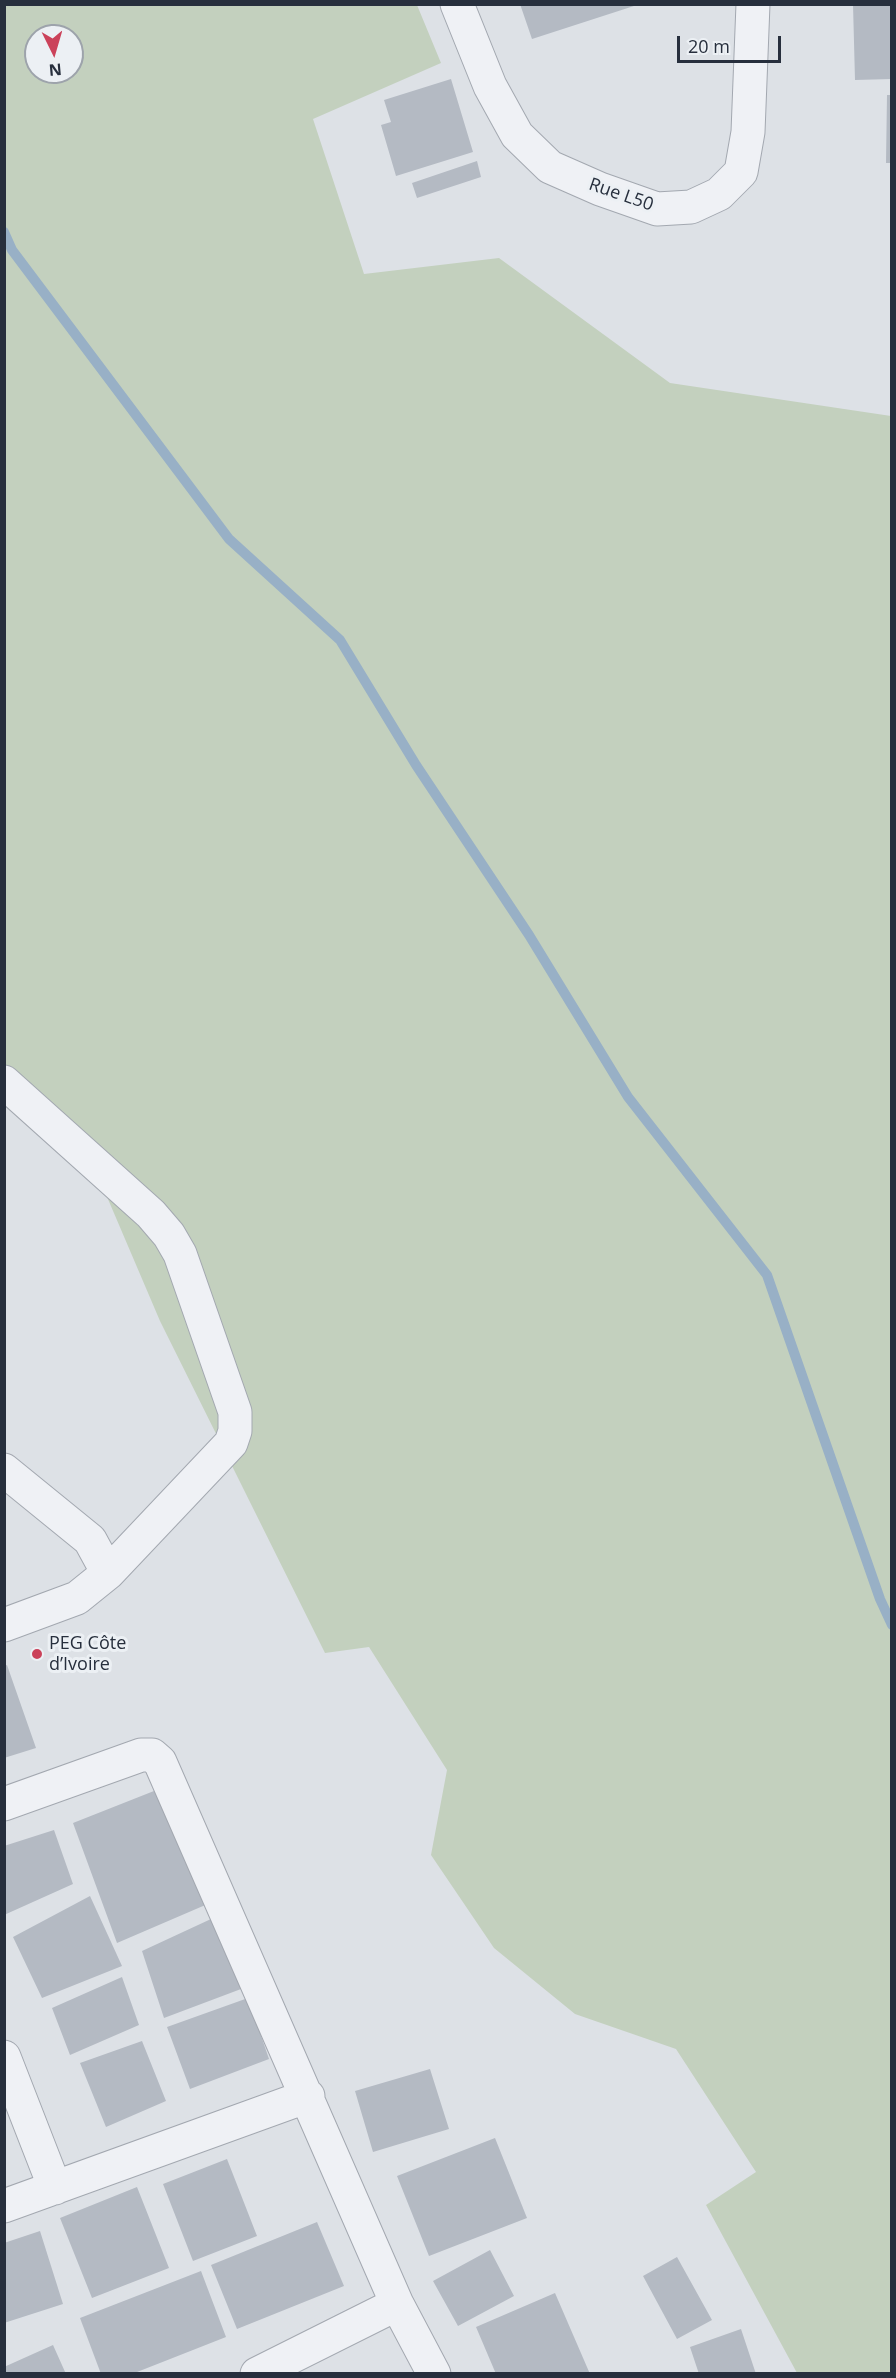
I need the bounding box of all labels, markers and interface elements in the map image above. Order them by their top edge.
north arrow [24,24,84,84]
scale bar [680,24,784,62]
text: 20 m [688,34,730,58]
text: N [48,58,63,81]
street label: Rue L50 [586,174,656,216]
place label: PEG Côte d’Ivoire [49,1633,126,1676]
marker: PEG Côte d’Ivoire [30,1647,44,1661]

